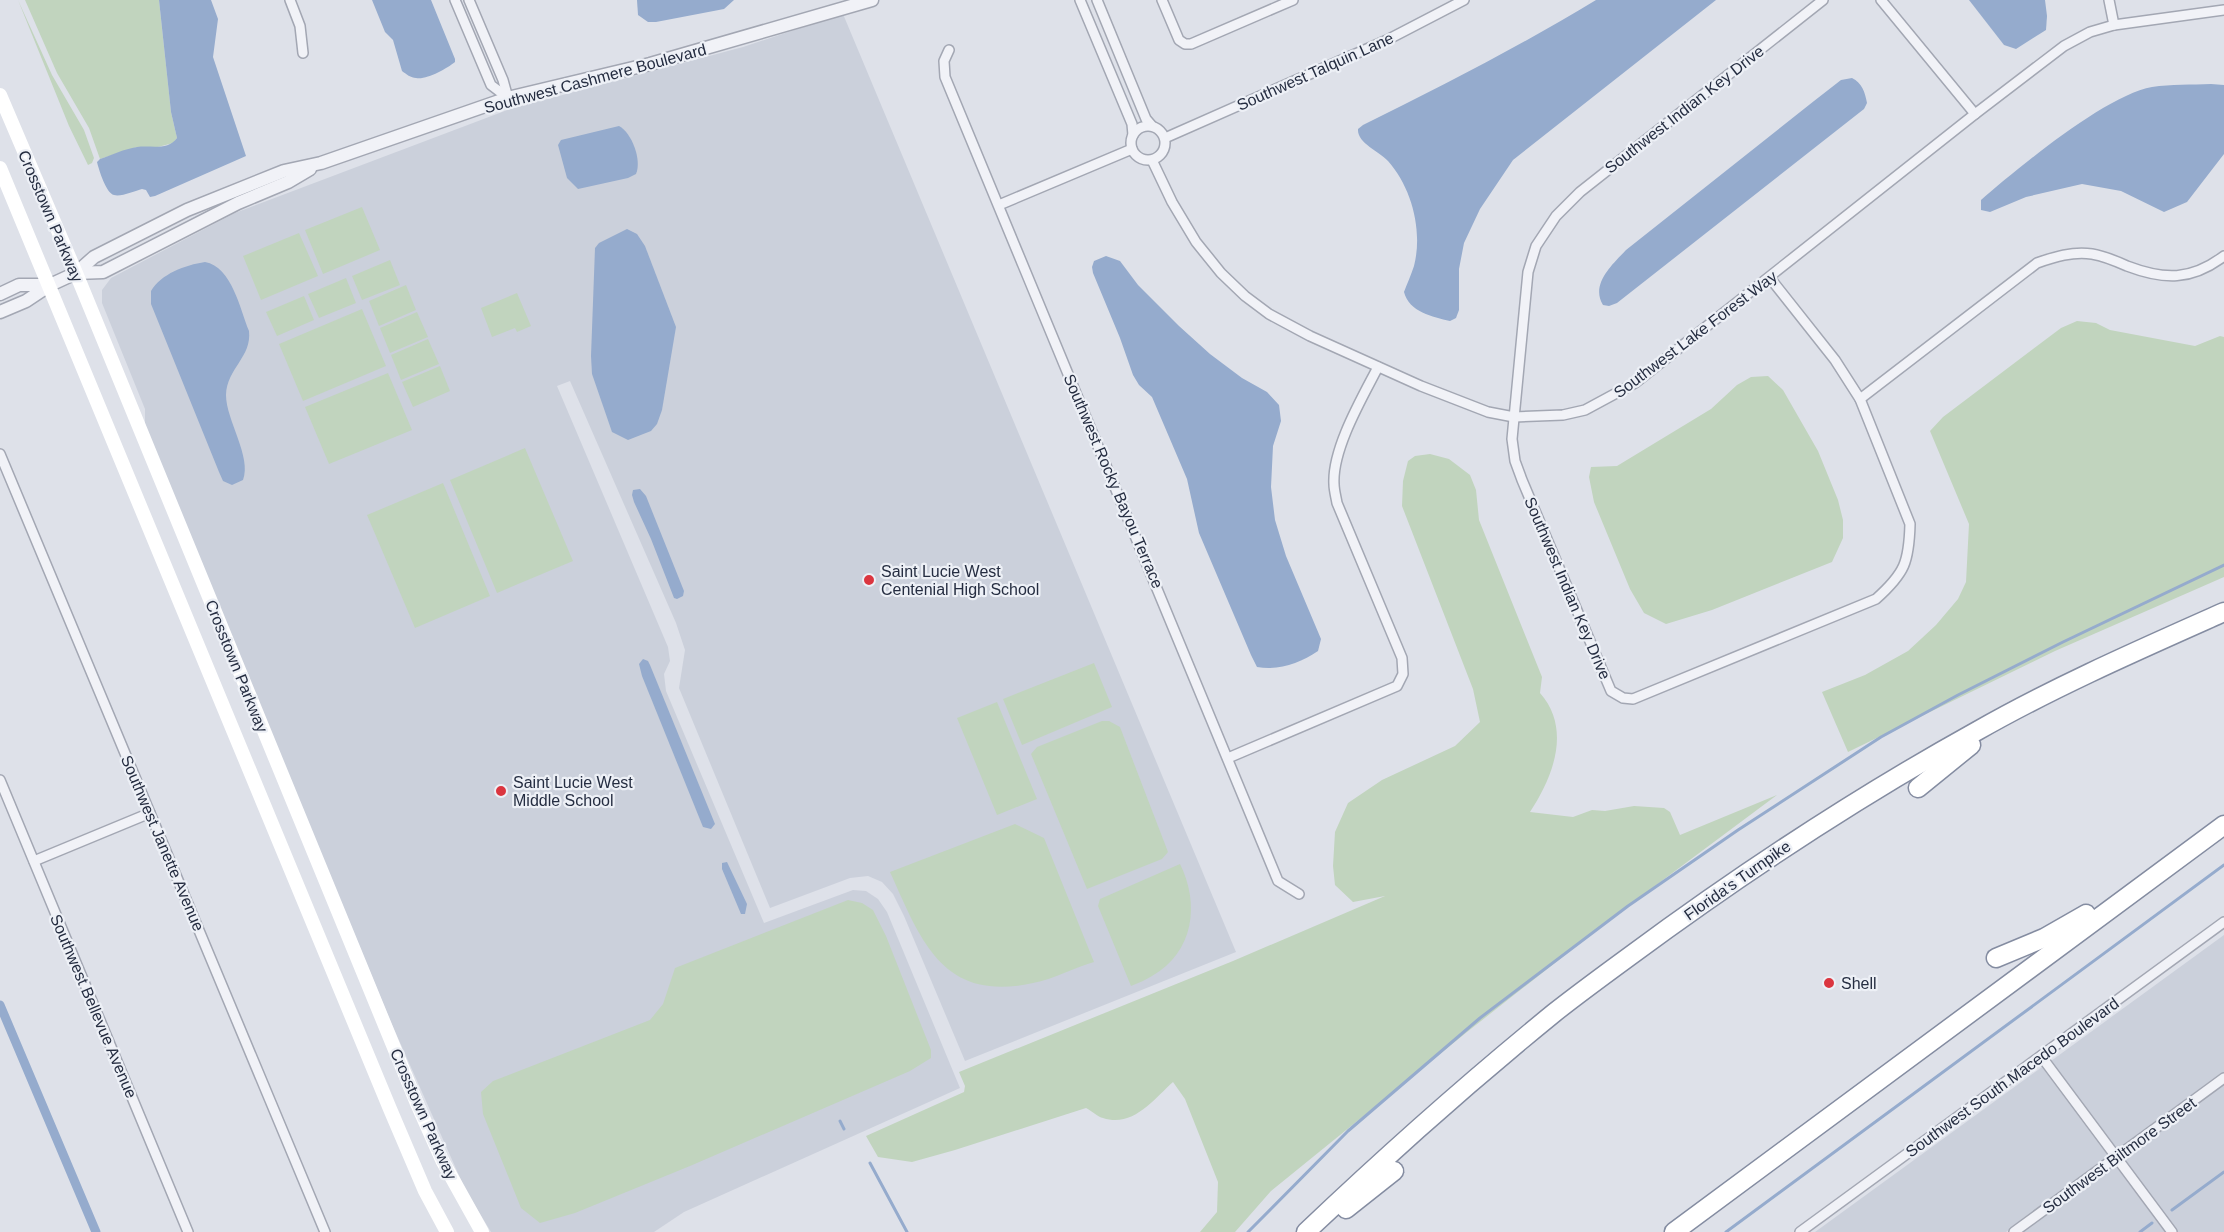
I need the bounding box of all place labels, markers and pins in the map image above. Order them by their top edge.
place label: Saint Lucie West Centenial High School [881,563,1039,598]
marker: Saint Lucie West Centenial High School [862,573,876,587]
place label: Saint Lucie West Middle School [513,774,633,809]
marker: Saint Lucie West Middle School [494,784,508,798]
place label: Shell [1841,975,1877,992]
marker: Shell [1822,976,1836,990]

